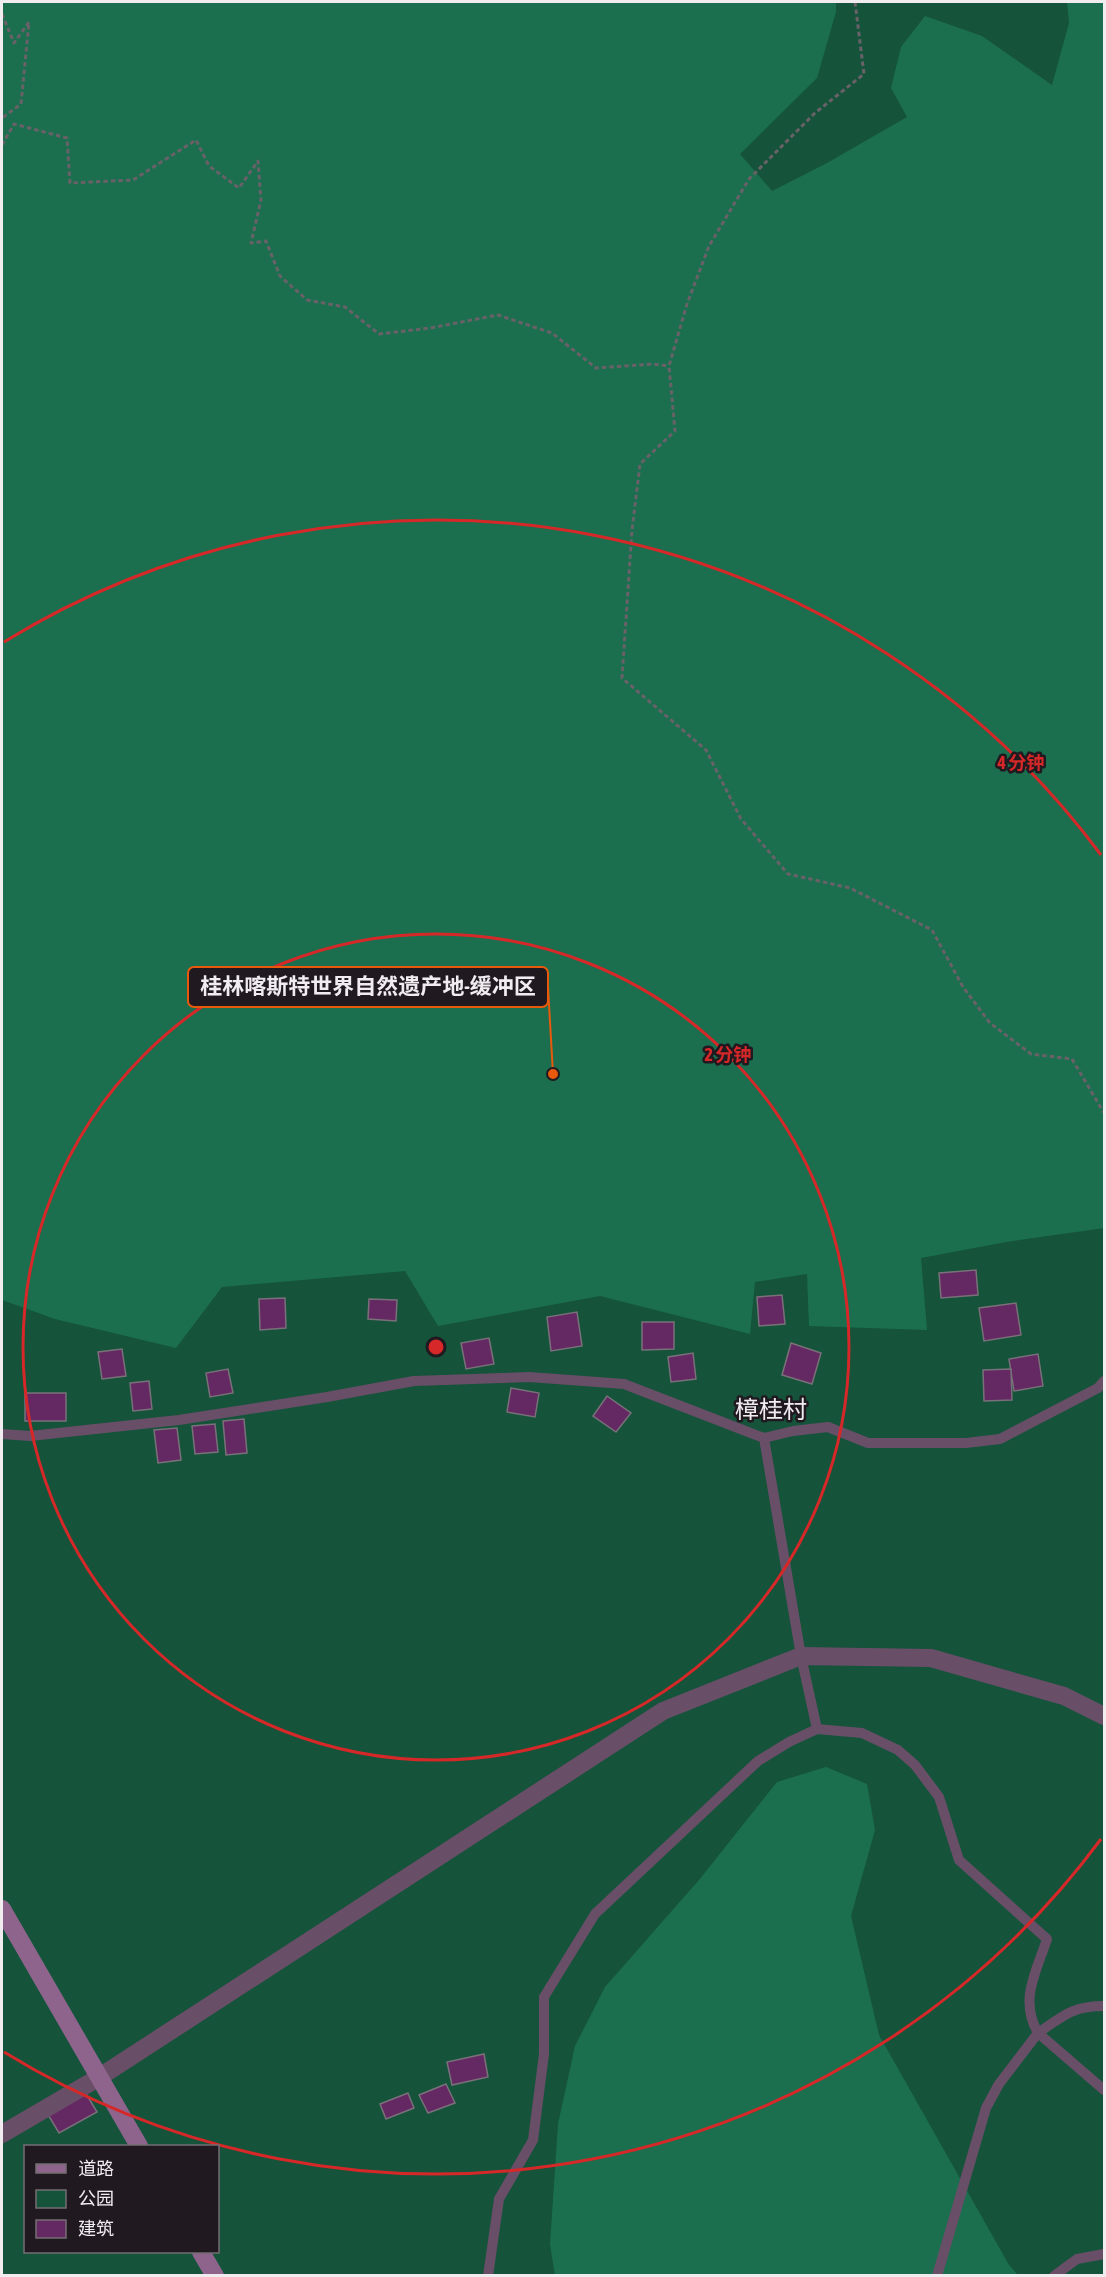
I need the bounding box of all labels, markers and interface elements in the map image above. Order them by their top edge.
text: 4 分钟 [997,752,1044,773]
callout: 桂林喀斯特世界自然遗产地-缓冲区 [188,967,548,1007]
text: 桂林喀斯特世界自然遗产地-缓冲区 [200,973,536,999]
text: 2 分钟 [705,1044,751,1065]
centre of rings [426,1337,446,1357]
district label: 樟桂村 [735,1396,807,1423]
legend [24,2145,219,2253]
text: 道路 [78,2158,114,2179]
text: 公园 [78,2188,114,2209]
text: 建筑 [78,2218,114,2239]

